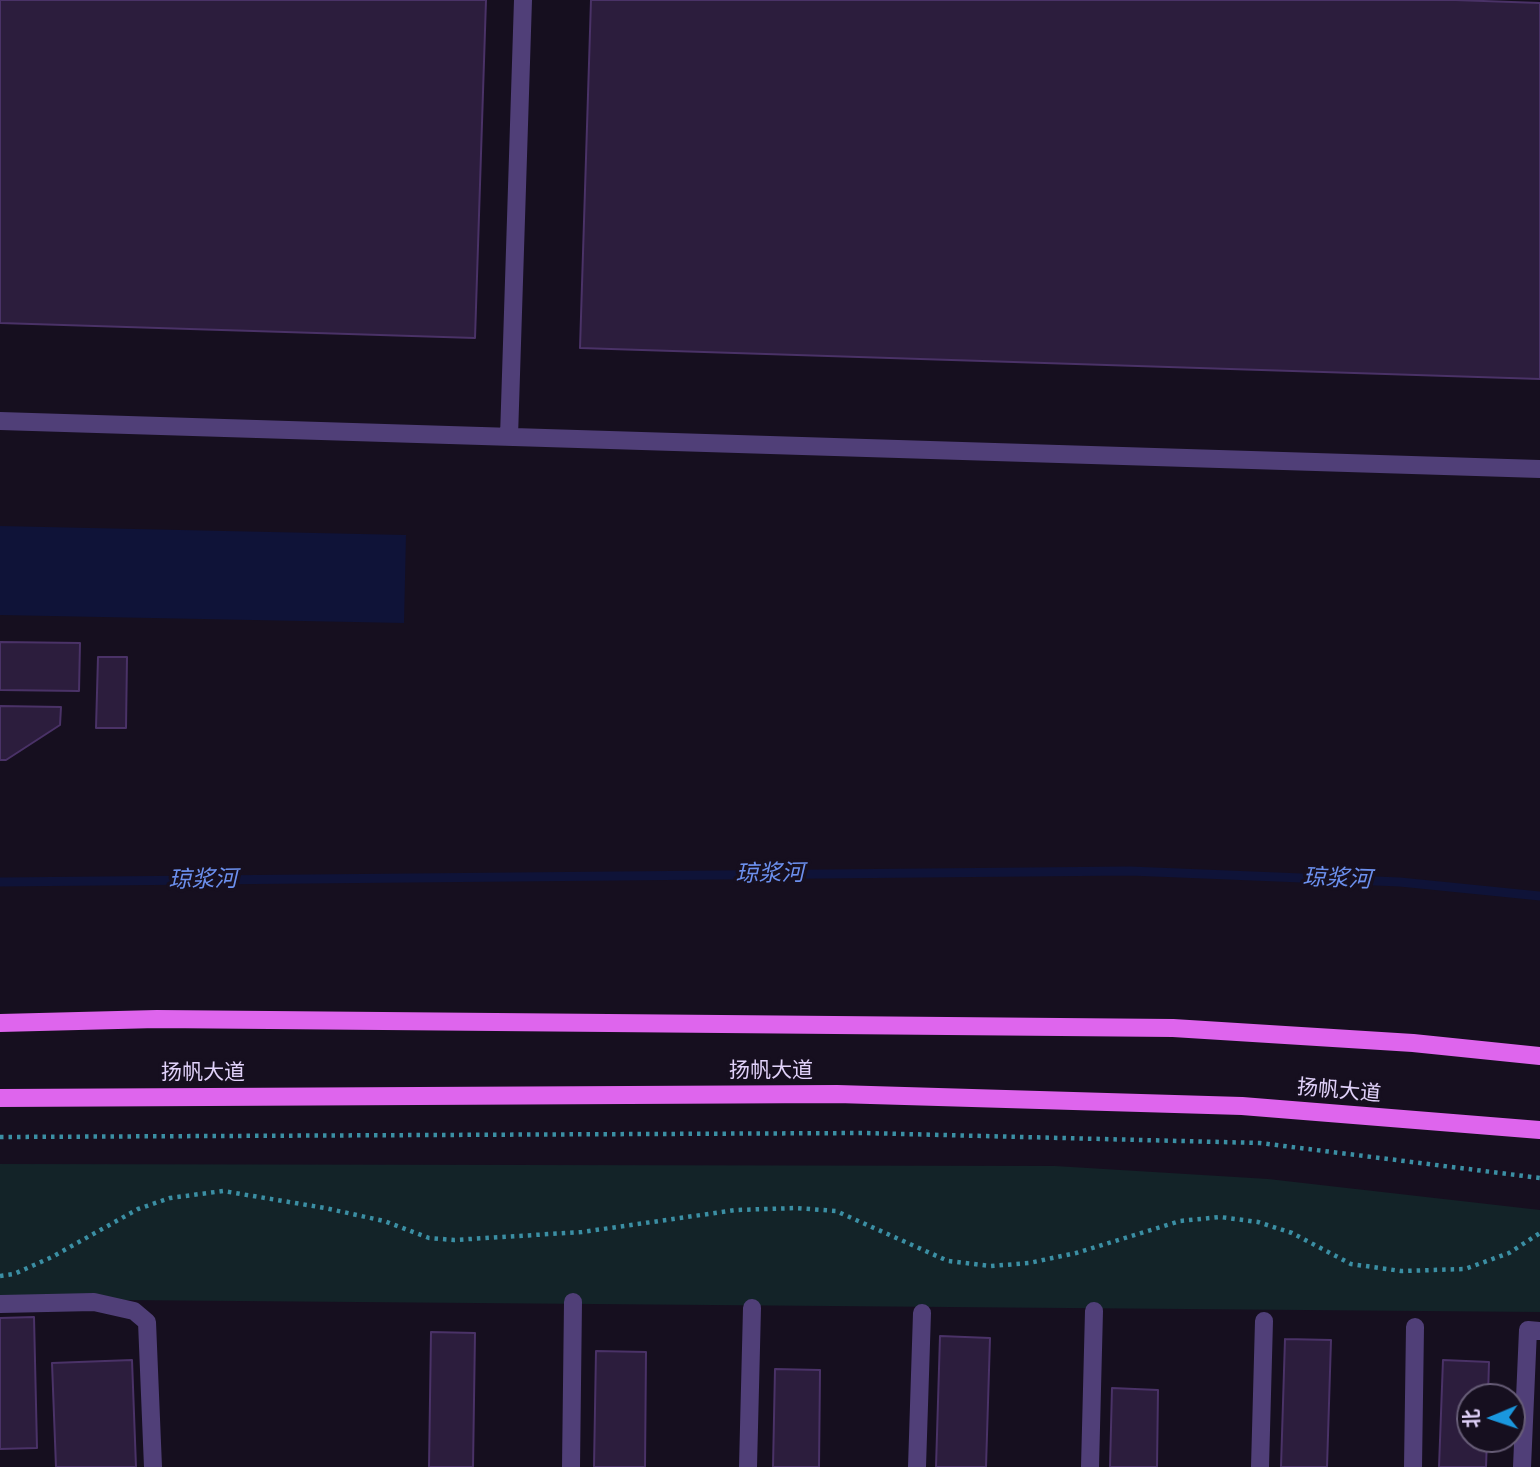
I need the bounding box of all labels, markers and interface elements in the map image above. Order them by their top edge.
water label: 琼浆河 [735,860,805,888]
water label: 琼浆河 [1302,864,1372,894]
water label: 琼浆河 [168,866,238,894]
street label: 扬帆大道 [729,1058,813,1084]
street label: 扬帆大道 [161,1060,245,1086]
street label: 扬帆大道 [1296,1075,1382,1107]
north arrow [1456,1383,1526,1453]
text: 北 [1460,1409,1483,1429]

